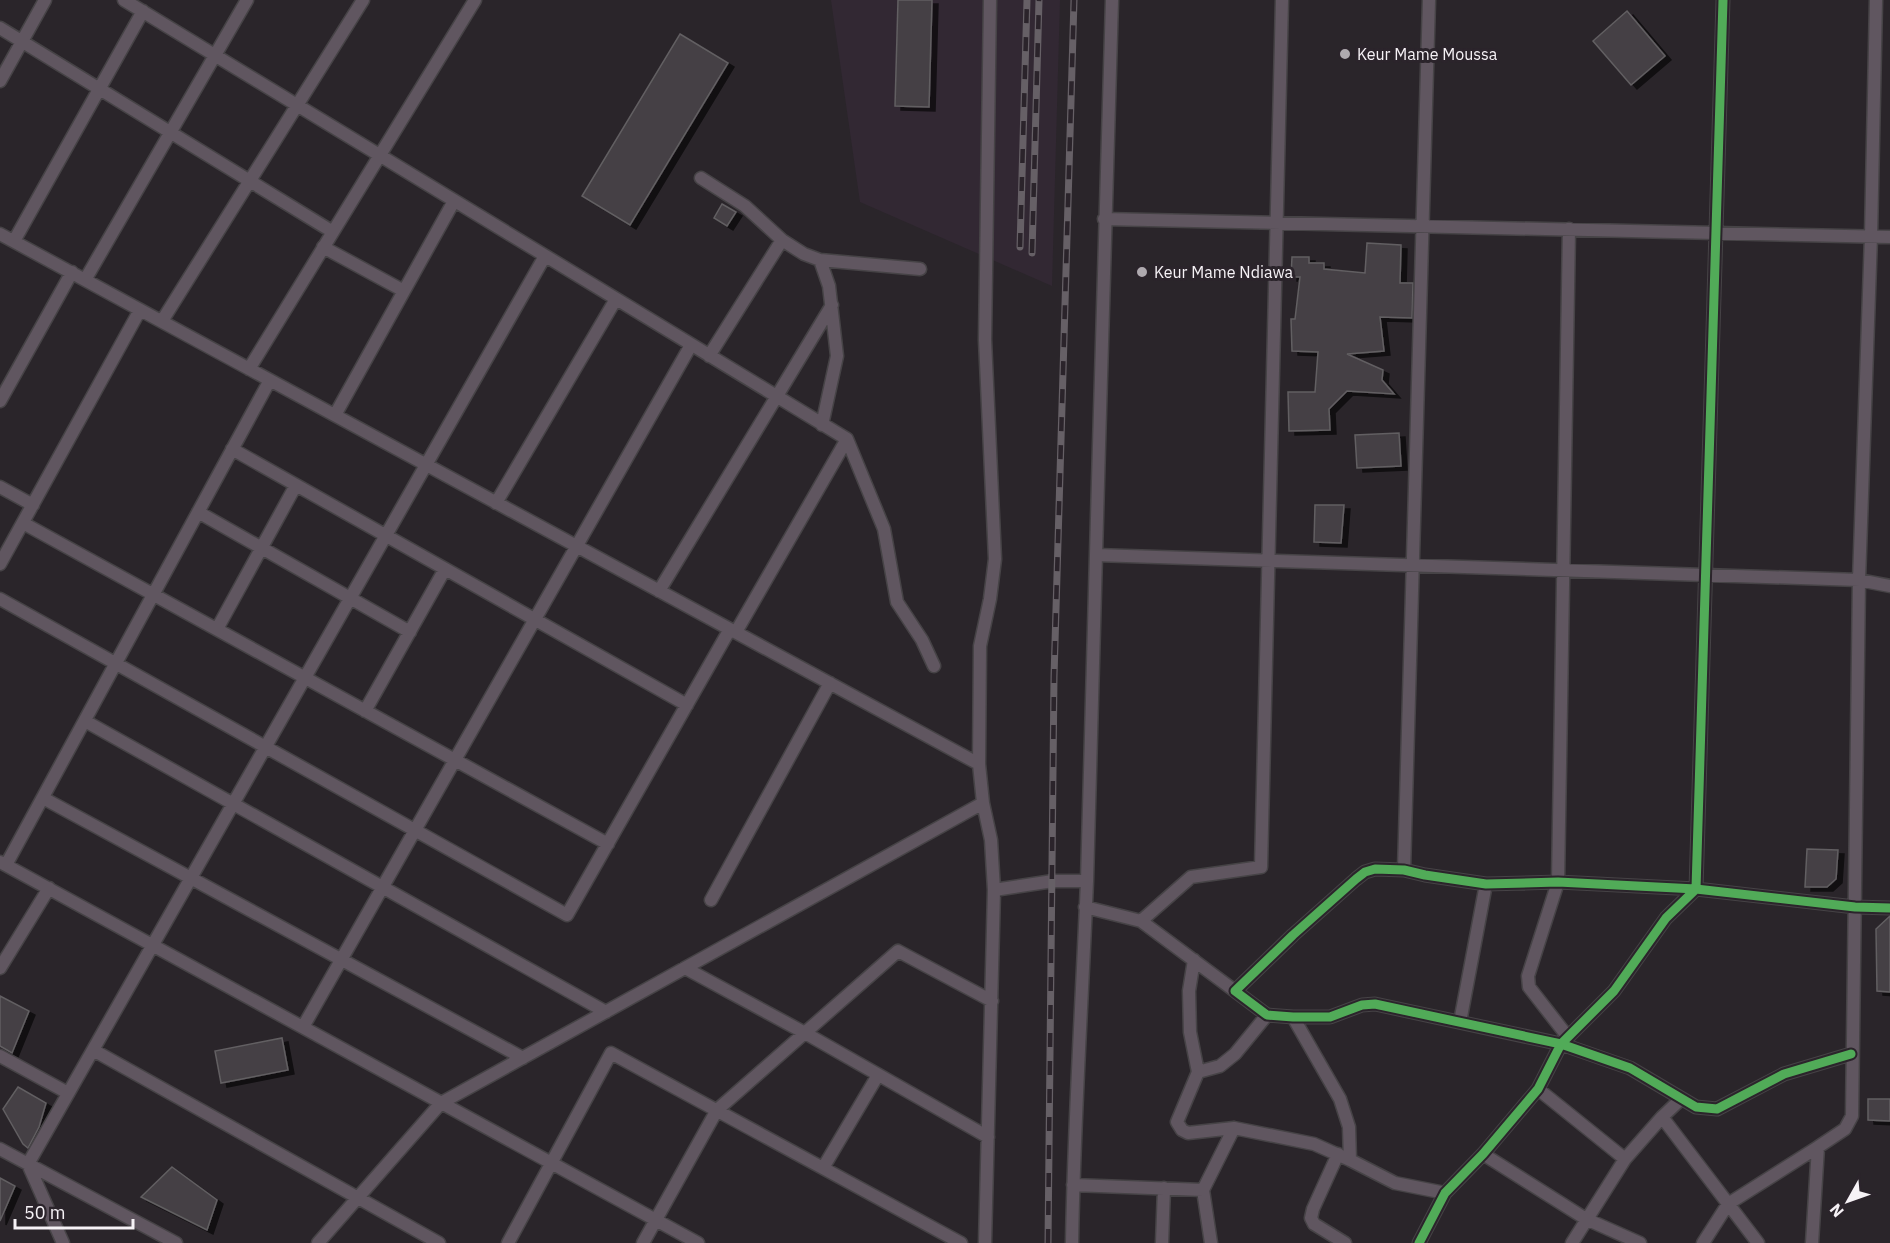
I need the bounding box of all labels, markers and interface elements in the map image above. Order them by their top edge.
place label: Keur Mame Moussa [1357,44,1498,64]
marker: Keur Mame Moussa [1338,47,1352,61]
place label: Keur Mame Ndiawa [1154,262,1294,282]
marker: Keur Mame Ndiawa [1135,265,1149,279]
north arrow [1818,1171,1878,1231]
scale bar [15,1192,134,1230]
text: N [1825,1200,1848,1222]
text: 50 m [24,1201,66,1224]

